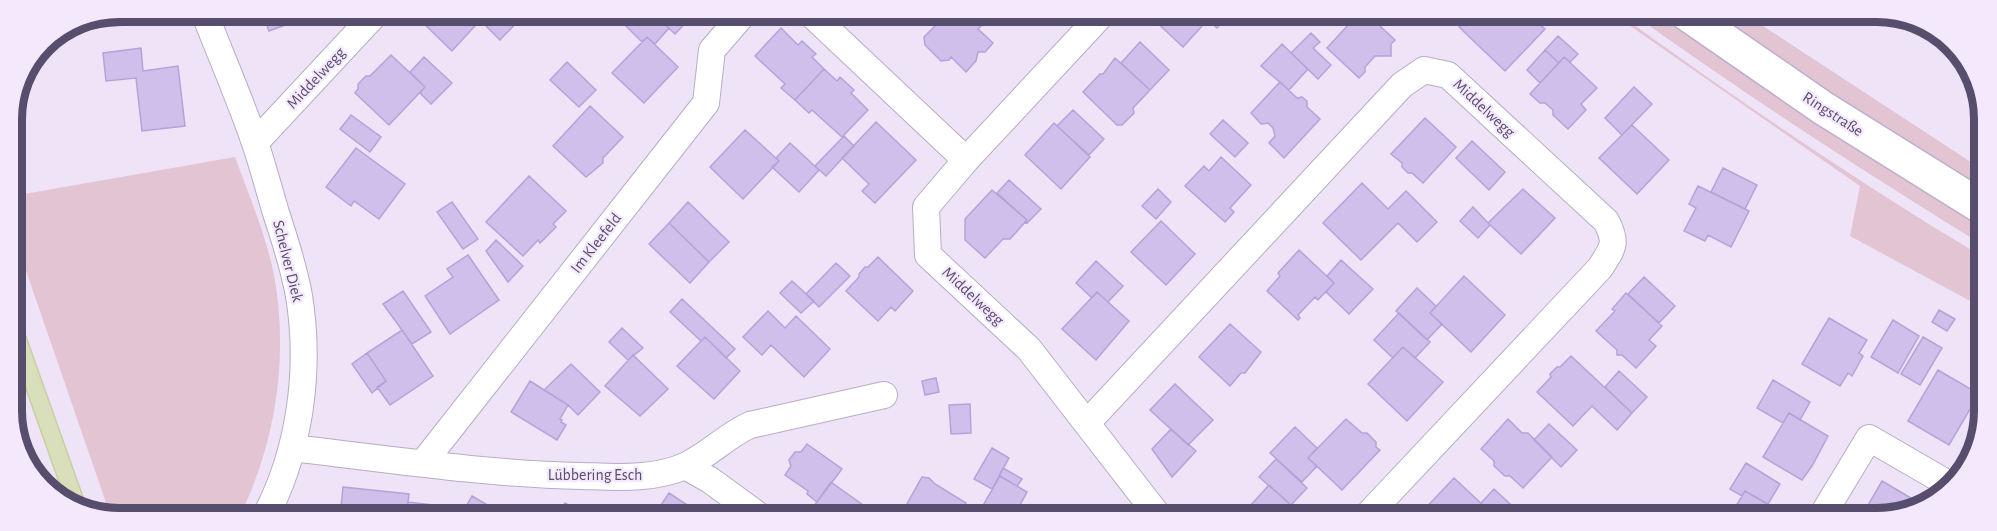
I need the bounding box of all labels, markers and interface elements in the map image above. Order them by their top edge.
street label: Middelwegg [284,44,349,112]
street label: Middelwegg [1450,76,1518,141]
street label: Ringstraße [1800,89,1866,139]
street label: Im Kleefeld [568,210,624,276]
street label: Schelver Diek [270,218,306,304]
street label: Middelwegg [939,264,1007,329]
street label: Lübbering Esch [548,467,642,483]

